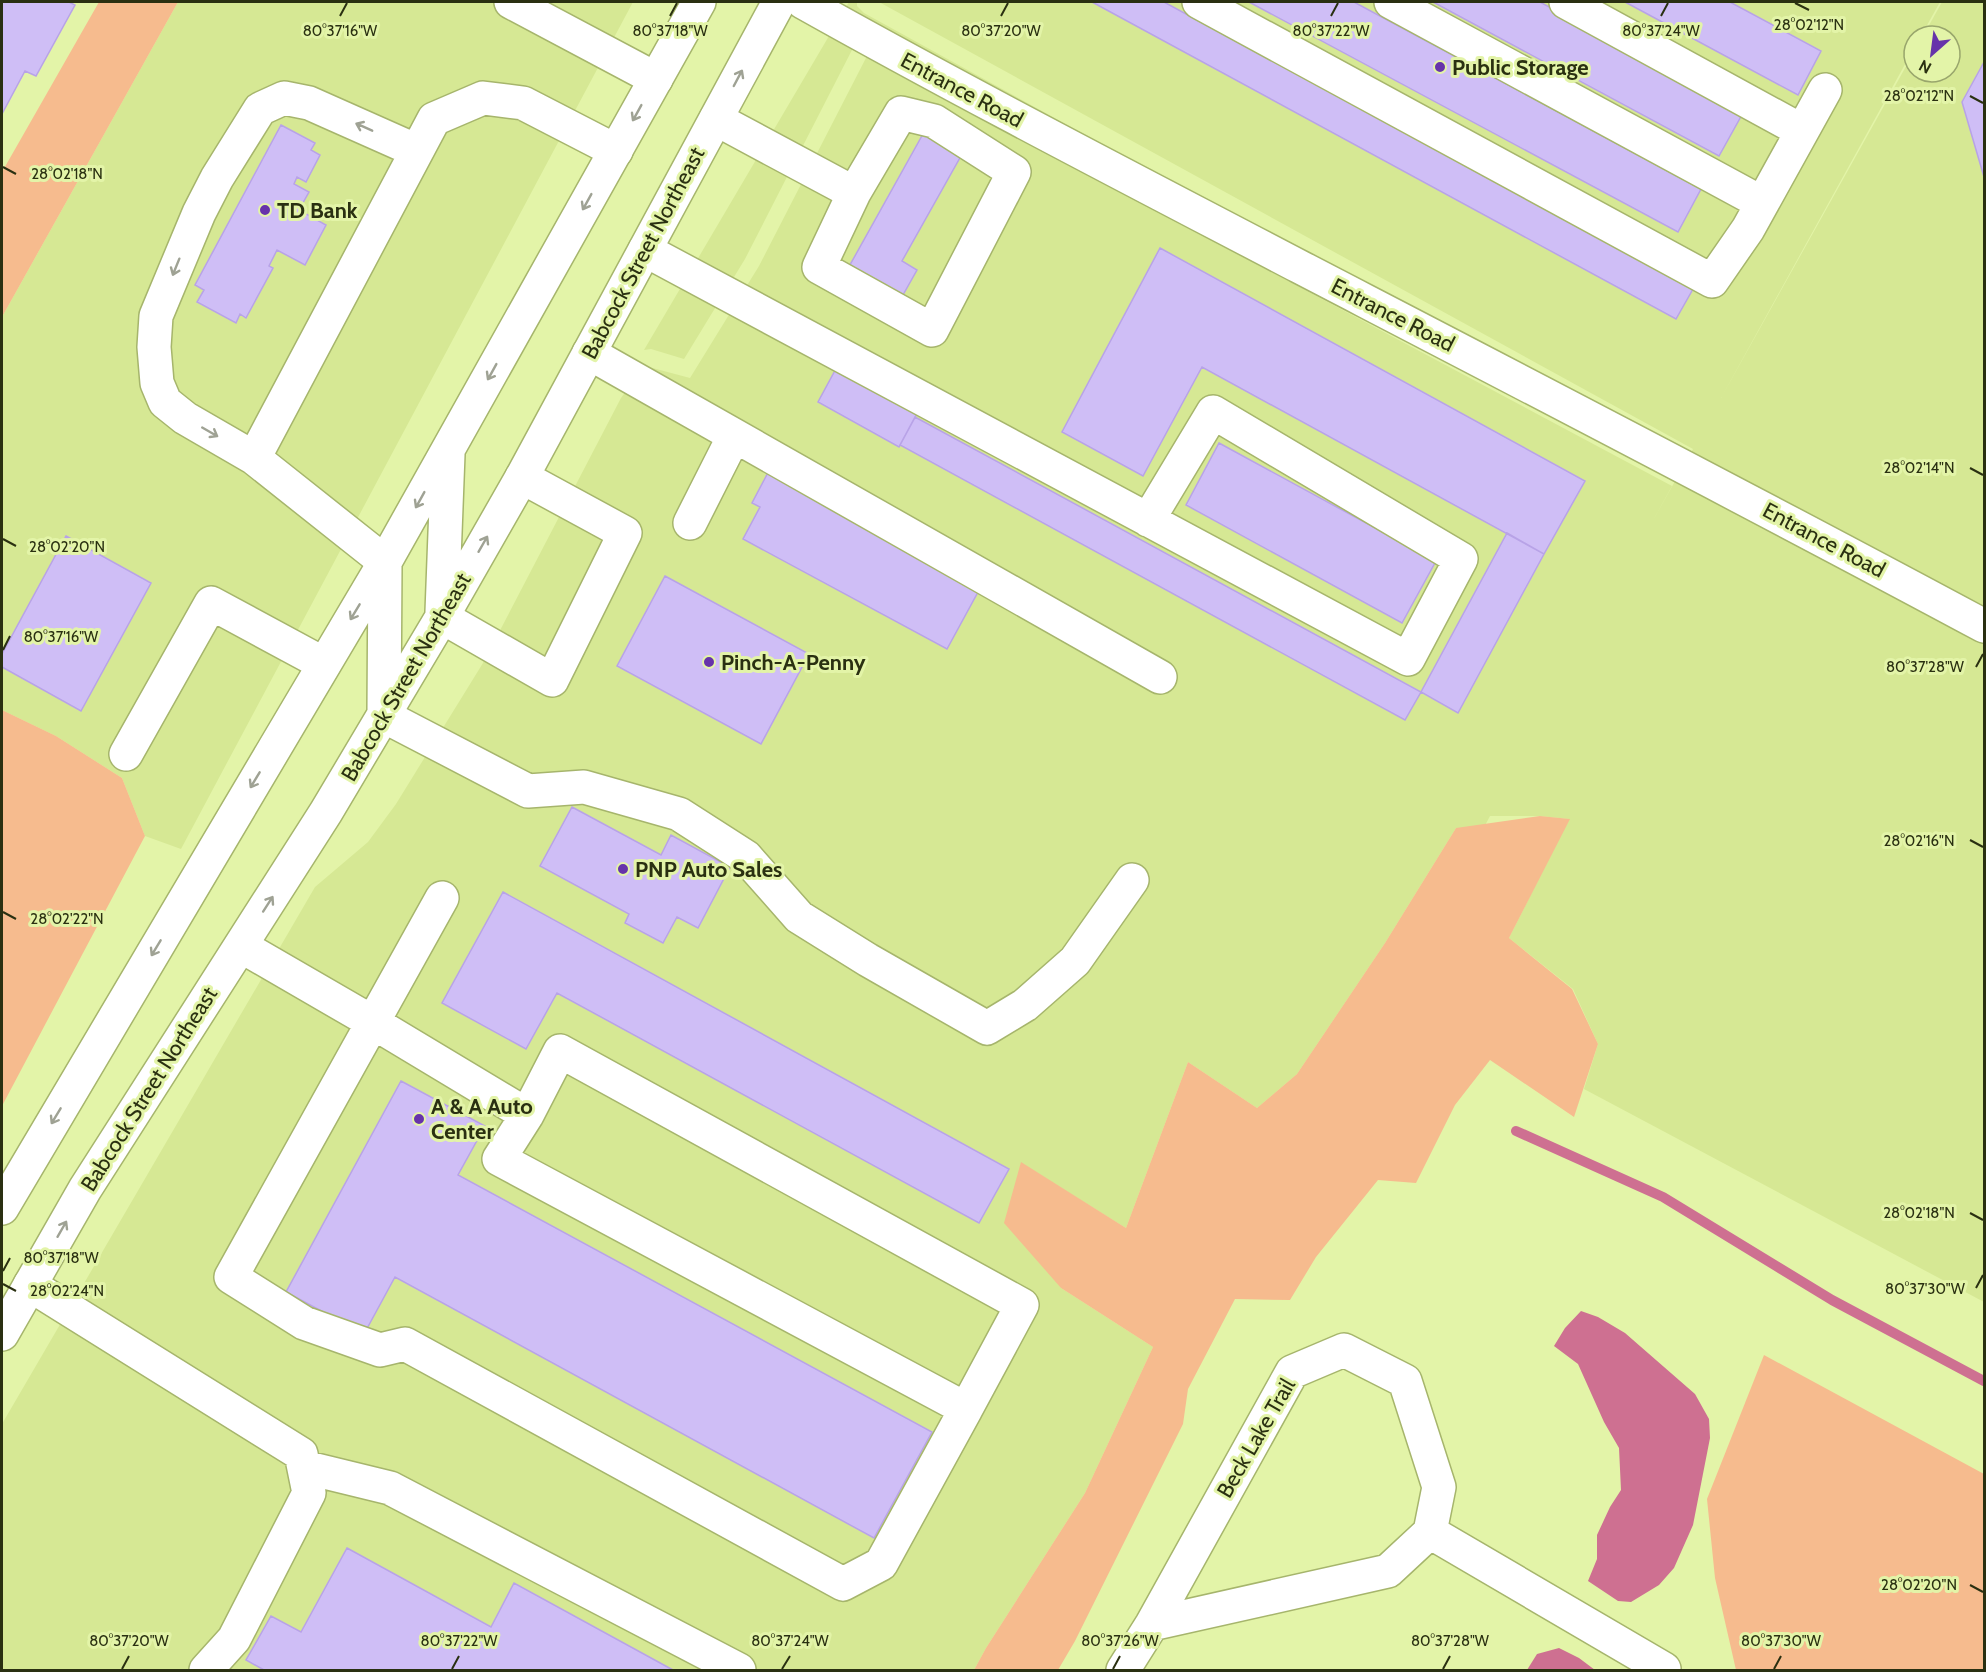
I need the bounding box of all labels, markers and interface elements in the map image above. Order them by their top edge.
text: 28°02'12"N [1774,16,1844,34]
text: 80°37'16"W [303,22,378,40]
text: 80°37'18"W [632,22,708,40]
text: 80°37'20"W [961,22,1042,40]
text: 80°37'22"W [1293,22,1370,40]
text: 80°37'24"W [1622,22,1701,40]
north arrow [1902,24,1962,84]
street label: Entrance Road [896,46,1028,134]
place label: Public Storage [1452,54,1589,81]
text: N [1916,56,1935,78]
marker: Public Storage [1433,60,1447,74]
one-way arrow [732,70,744,87]
text: 28°02'12"N [1884,87,1954,105]
one-way arrow [631,104,643,121]
one-way arrow [355,121,373,133]
street label: Babcock Street Northeast [576,142,711,364]
text: 28°02'18"N [31,165,103,183]
one-way arrow [581,193,592,211]
place label: TD Bank [277,197,358,224]
marker: TD Bank [258,203,272,217]
one-way arrow [170,258,181,276]
street label: Entrance Road [1327,272,1459,358]
one-way arrow [485,364,497,381]
one-way arrow [201,426,218,438]
text: 28°02'14"N [1884,459,1955,477]
one-way arrow [414,491,426,508]
street label: Entrance Road [1758,496,1890,584]
one-way arrow [478,536,490,553]
text: 28°02'20"N [29,538,105,556]
street label: Babcock Street Northeast [335,568,477,786]
one-way arrow [348,603,360,620]
text: 80°37'16"W [24,628,99,646]
place label: Pinch-A-Penny [721,649,866,676]
marker: Pinch-A-Penny [702,655,716,669]
text: 80°37'28"W [1886,658,1965,676]
one-way arrow [249,771,261,788]
text: 28°02'16"N [1883,832,1955,850]
place label: PNP Auto Sales [635,856,782,883]
marker: PNP Auto Sales [616,862,630,876]
one-way arrow [262,896,274,913]
text: 28°02'22"N [30,910,104,928]
one-way arrow [150,939,162,956]
street label: Babcock Street Northeast [75,981,223,1196]
place label: A & A Auto Center [431,1093,533,1145]
one-way arrow [50,1107,62,1124]
marker: A & A Auto Center [412,1112,426,1126]
text: 28°02'18"N [1883,1204,1955,1222]
one-way arrow [57,1220,69,1237]
text: 80°37'18"W [23,1249,99,1267]
text: 80°37'30"W [1885,1280,1966,1298]
text: 28°02'24"N [30,1282,104,1300]
street label: Beck Lake Trail [1211,1373,1301,1503]
text: 28°02'20"N [1881,1576,1957,1594]
text: 80°37'20"W [89,1632,170,1650]
text: 80°37'22"W [421,1632,498,1650]
text: 80°37'24"W [751,1632,830,1650]
text: 80°37'26"W [1081,1632,1160,1650]
text: 80°37'28"W [1411,1632,1490,1650]
text: 80°37'30"W [1741,1632,1822,1650]

